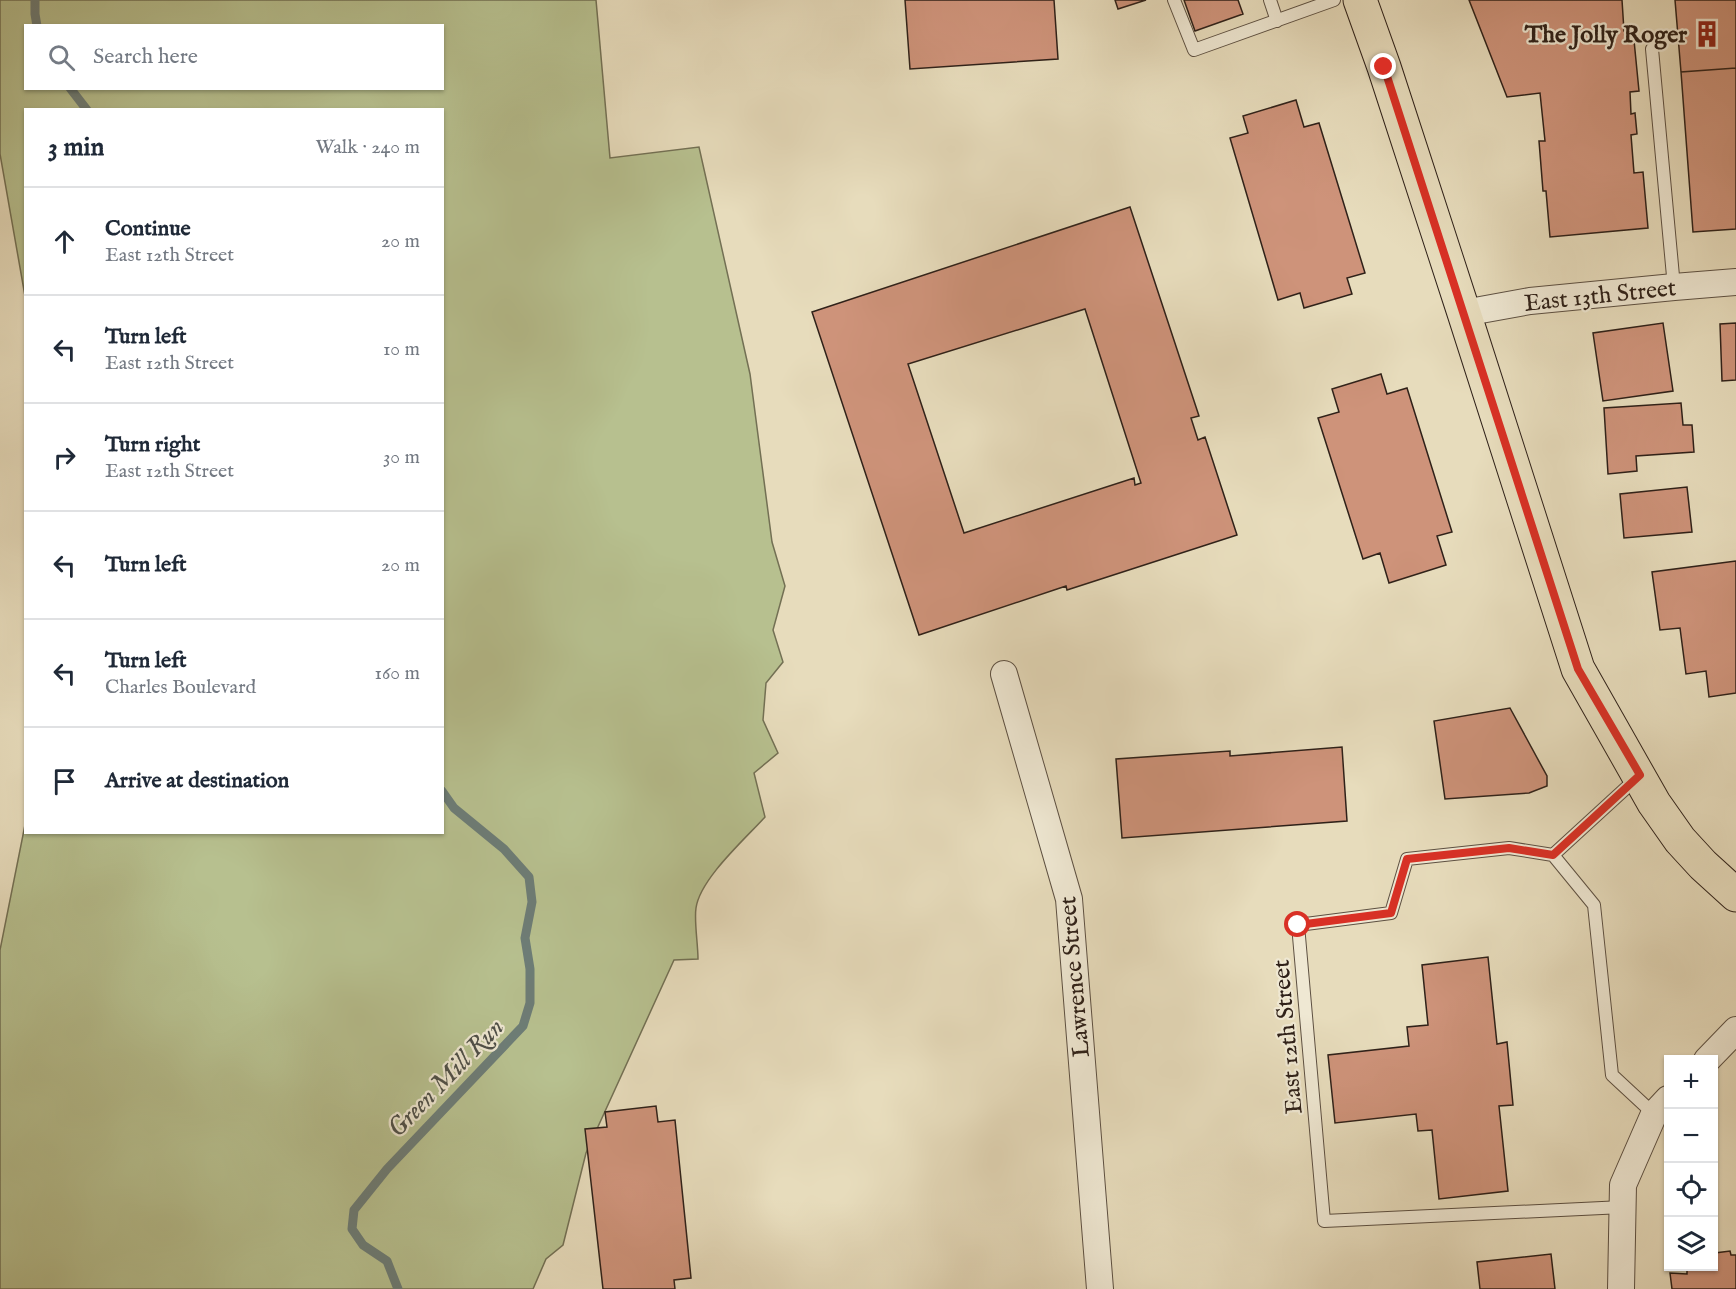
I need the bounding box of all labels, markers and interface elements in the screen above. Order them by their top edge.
building icon: The Jolly Roger [1692,19,1722,49]
place label: The Jolly Roger [1524,20,1687,51]
search box [24,24,444,90]
icon: search [45,41,78,74]
text: Search here [93,43,198,71]
route end [1370,53,1396,79]
text: 3 min [48,131,104,164]
text: Walk · 240 m [315,135,420,160]
text: Continue [105,215,191,243]
icon: ahead [48,225,81,258]
text: 20 m [381,229,420,254]
text: East 12th Street [105,243,234,268]
street label: East 13th Street [1523,273,1678,320]
text: Turn left [105,323,187,351]
icon: left [48,333,81,366]
text: 10 m [383,337,420,362]
text: East 12th Street [105,351,234,376]
text: Turn right [105,431,200,459]
icon: right [48,441,81,474]
text: 30 m [383,445,420,470]
text: East 12th Street [105,459,234,484]
icon: left [48,549,81,582]
text: Turn left [105,551,187,579]
text: 20 m [381,553,420,578]
text: Turn left [105,647,187,675]
icon: left [48,657,81,690]
text: 160 m [374,661,420,686]
text: Charles Boulevard [105,675,256,700]
icon: arrive [48,765,81,798]
text: Arrive at destination [105,767,289,795]
street label: Lawrence Street [1053,895,1098,1059]
route start [1284,911,1310,937]
street label: East 12th Street [1266,958,1311,1115]
water label: Green Mill Run [381,1011,511,1145]
map controls [1664,1055,1718,1271]
button: + [1664,1055,1718,1109]
button: − [1664,1109,1718,1163]
button: locate [1664,1163,1718,1217]
button: layers [1664,1217,1718,1271]

